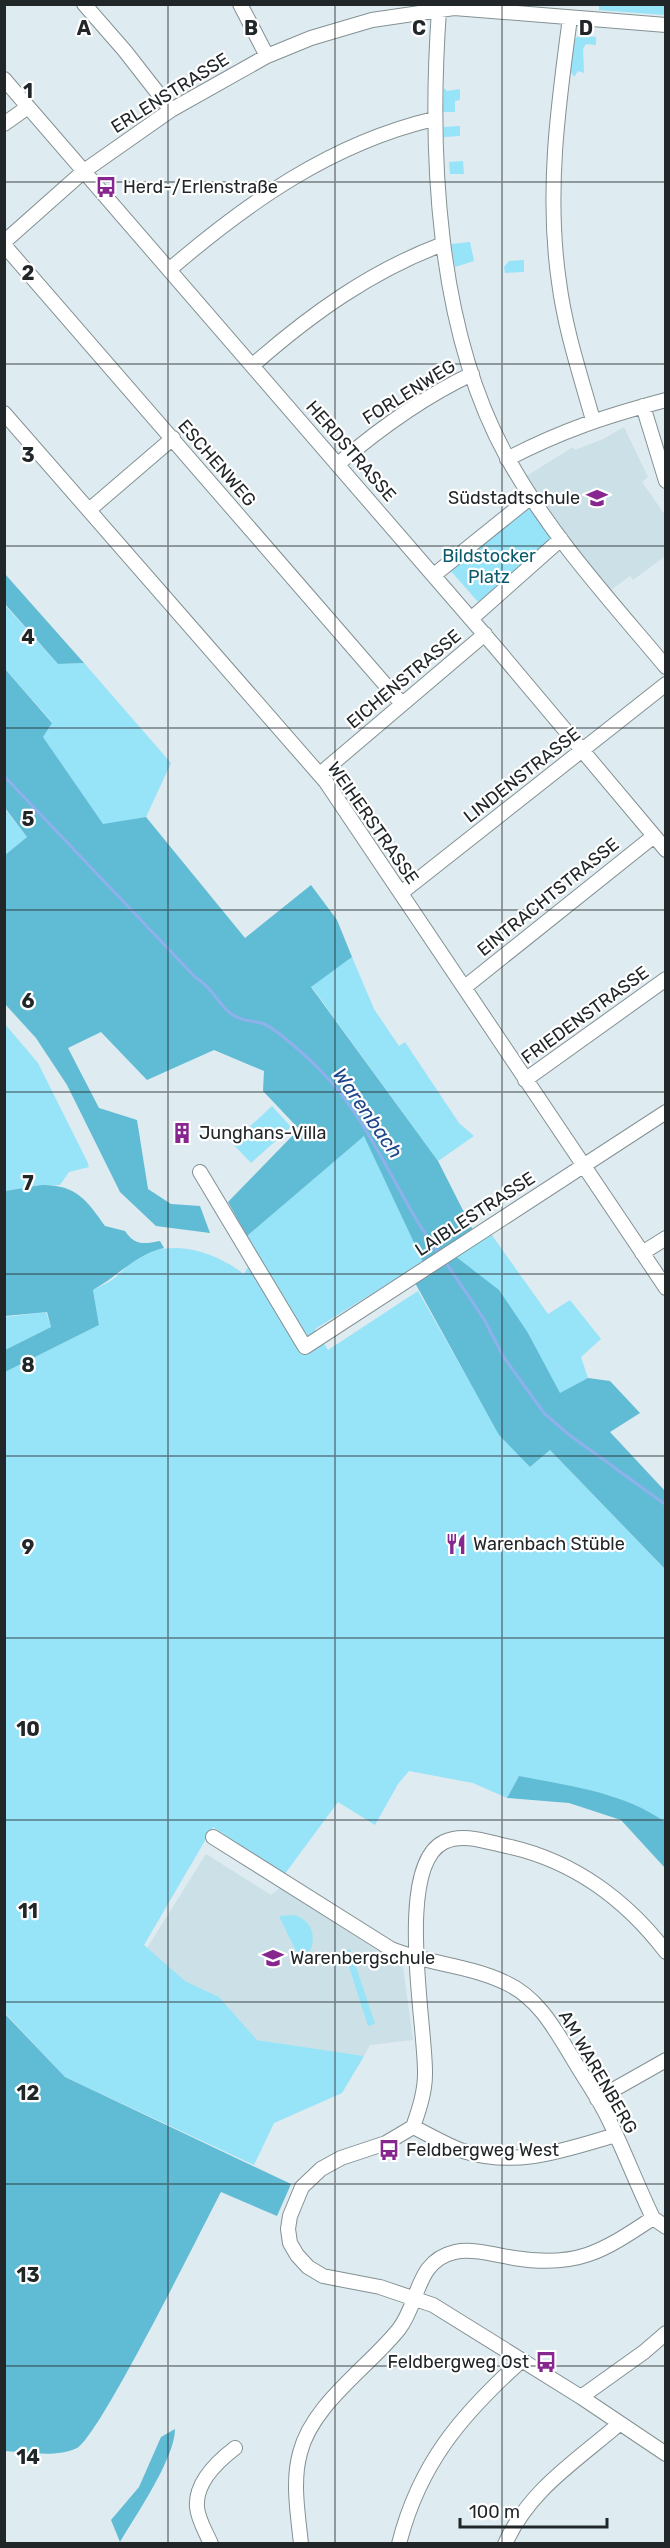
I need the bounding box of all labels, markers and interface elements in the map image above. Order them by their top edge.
text: A [77,16,92,40]
text: B [244,16,258,40]
text: C [412,16,426,40]
text: D [579,16,593,40]
street label: ERLENSTRASSE [107,48,233,138]
text: 1 [23,79,33,103]
bus stop icon: Herd-/Erlenstraße [94,175,118,199]
place label: Herd-/Erlenstraße [123,176,278,198]
text: 2 [22,261,35,285]
street label: FORLENWEG [358,355,460,429]
street label: HERDSTRASSE [301,396,401,506]
street label: ESCHENWEG [173,415,261,511]
text: 3 [21,443,35,467]
school or university icon: Südstadtschule [585,486,609,510]
place label: Südstadtschule [448,487,580,509]
park label: Bildstocker Platz [442,545,536,588]
text: 4 [21,625,35,649]
street label: EICHENSTRASSE [342,625,466,733]
street label: LINDENSTRASSE [459,723,585,827]
street label: WEIHERSTRASSE [323,758,423,888]
text: 5 [22,807,35,831]
street label: EINTRACHTSTRASSE [473,833,623,961]
street label: FRIEDENSTRASSE [517,961,653,1069]
text: 6 [21,989,35,1013]
water label: Warenbach [328,1063,408,1163]
building icon: Junghans-Villa [170,1121,194,1145]
place label: Junghans-Villa [199,1122,326,1144]
street label: LAIBLESTRASSE [411,1167,539,1261]
text: 7 [22,1171,34,1195]
text: 8 [21,1353,35,1377]
restaurant icon: Warenbach Stüble [444,1532,468,1556]
place label: Warenbach Stüble [473,1533,625,1555]
text: 9 [22,1535,35,1559]
text: 10 [16,1717,40,1741]
text: 11 [18,1899,38,1923]
school or university icon: Warenbergschule [261,1946,285,1970]
place label: Warenbergschule [290,1947,435,1969]
street label: AM WARENBERG [554,2006,642,2138]
text: 12 [17,2081,39,2105]
bus stop icon: Feldbergweg West [377,2138,401,2162]
place label: Feldbergweg West [406,2139,559,2161]
text: 13 [16,2263,40,2287]
bus stop icon: Feldbergweg Ost [534,2350,558,2374]
place label: Feldbergweg Ost [388,2351,529,2373]
text: 14 [16,2445,40,2469]
scale bar [460,2491,607,2529]
text: 100 m [469,2501,520,2523]

